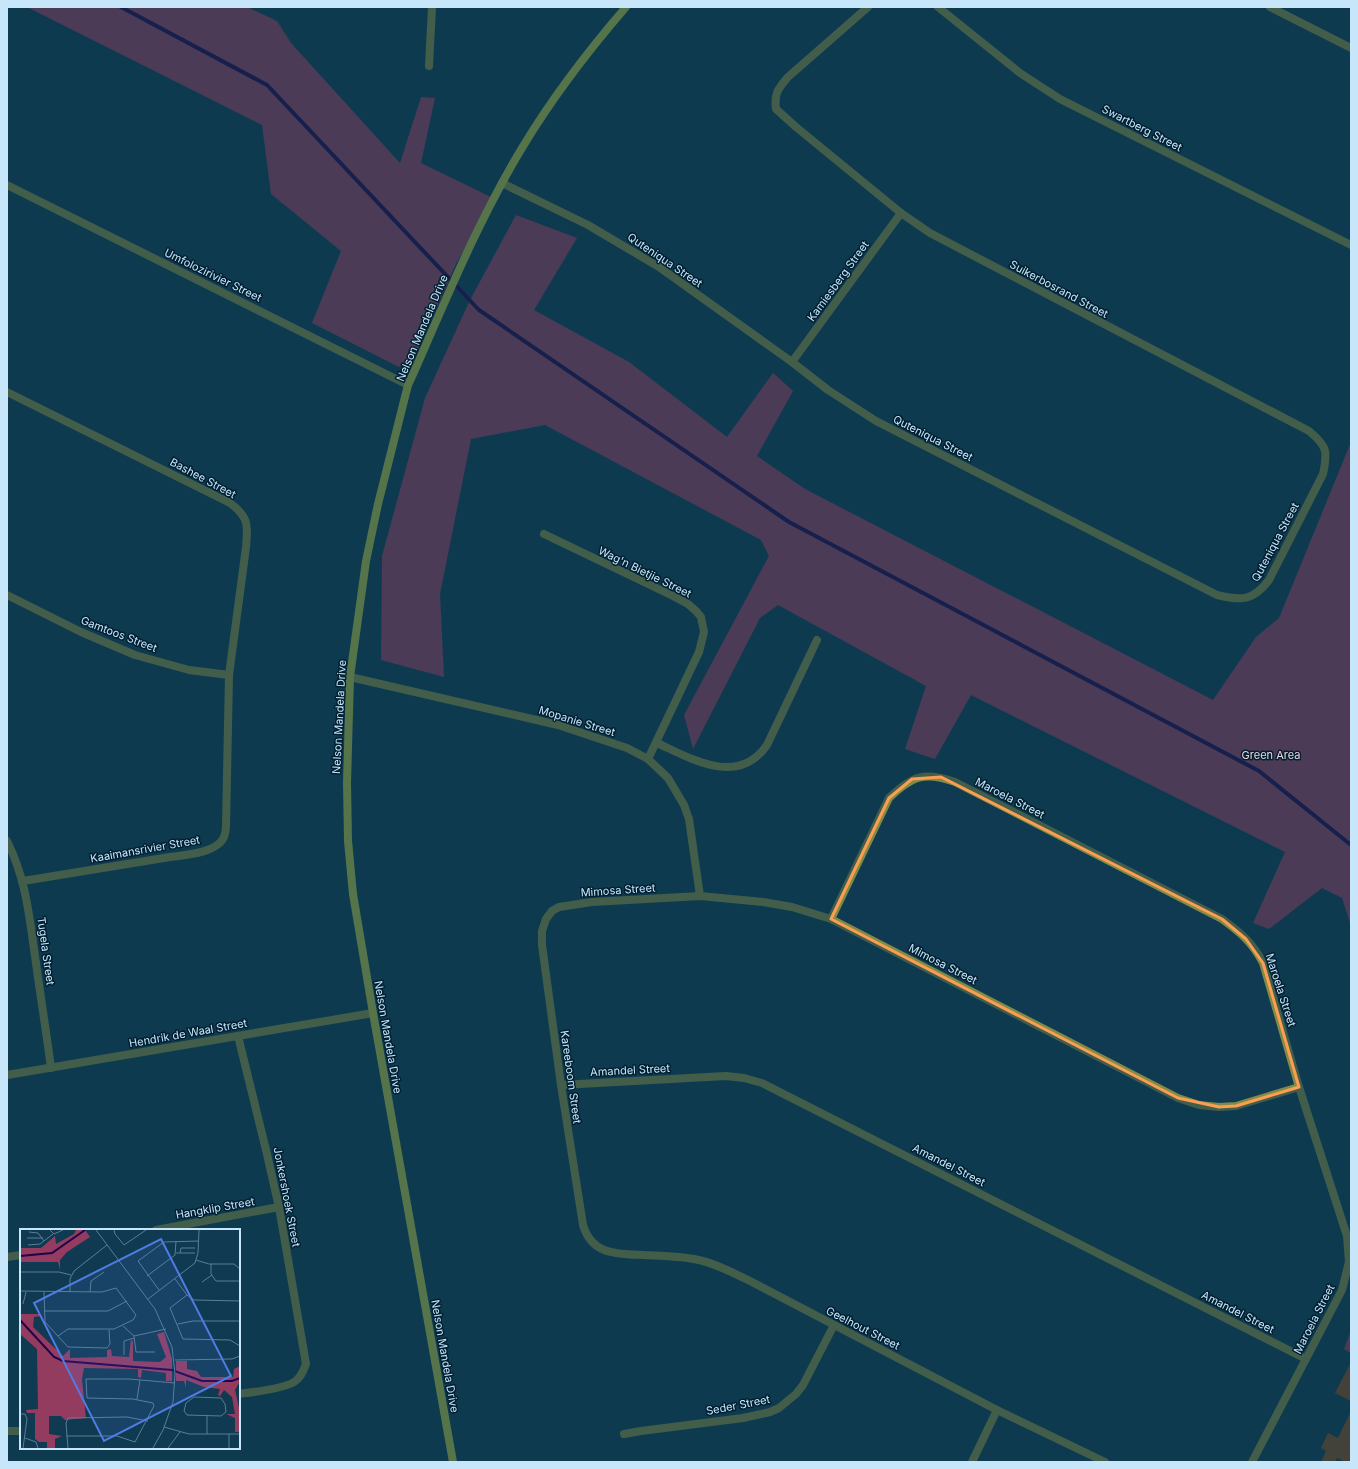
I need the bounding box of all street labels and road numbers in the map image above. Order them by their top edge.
street label: Swartberg Street [1100,102,1185,154]
street label: Quteniqua Street [625,230,706,290]
street label: Kamiesberg Street [804,238,872,324]
street label: Umfolozirivier Street [162,245,264,305]
street label: Suikerbosrand Street [1007,257,1111,321]
street label: Nelson Mandela Drive [393,273,451,383]
street label: Quteniqua Street [891,412,976,464]
street label: Bashee Street [168,455,239,501]
street label: Quteniqua Street [1248,500,1302,584]
street label: Wag'n Bietjie Street [596,543,694,601]
street label: Gamtoos Street [79,613,160,655]
street label: Nelson Mandela Drive [329,660,349,774]
street label: Mopanie Street [537,703,617,739]
street label: Maroela Street [973,774,1047,822]
street label: Kaaimansrivier Street [89,832,201,866]
street label: Mimosa Street [580,880,656,900]
street label: Tugela Street [34,916,58,986]
street label: Mimosa Street [906,941,980,987]
street label: Maroela Street [1263,952,1300,1029]
street label: Nelson Mandela Drive [371,979,405,1095]
street label: Hendrik de Waal Street [128,1016,249,1050]
street label: Kareeboom Street [558,1029,585,1125]
street label: Amandel Street [590,1061,671,1079]
street label: Amandel Street [910,1141,988,1190]
street label: Jonkershoek Street [270,1146,304,1248]
street label: Hangklip Street [174,1194,256,1222]
street label: Maroela Street [1290,1282,1338,1356]
street label: Amandel Street [1199,1288,1277,1337]
street label: Nelson Mandela Drive [428,1298,462,1414]
street label: Geelhout Street [824,1303,903,1353]
street label: Seder Street [705,1392,772,1418]

